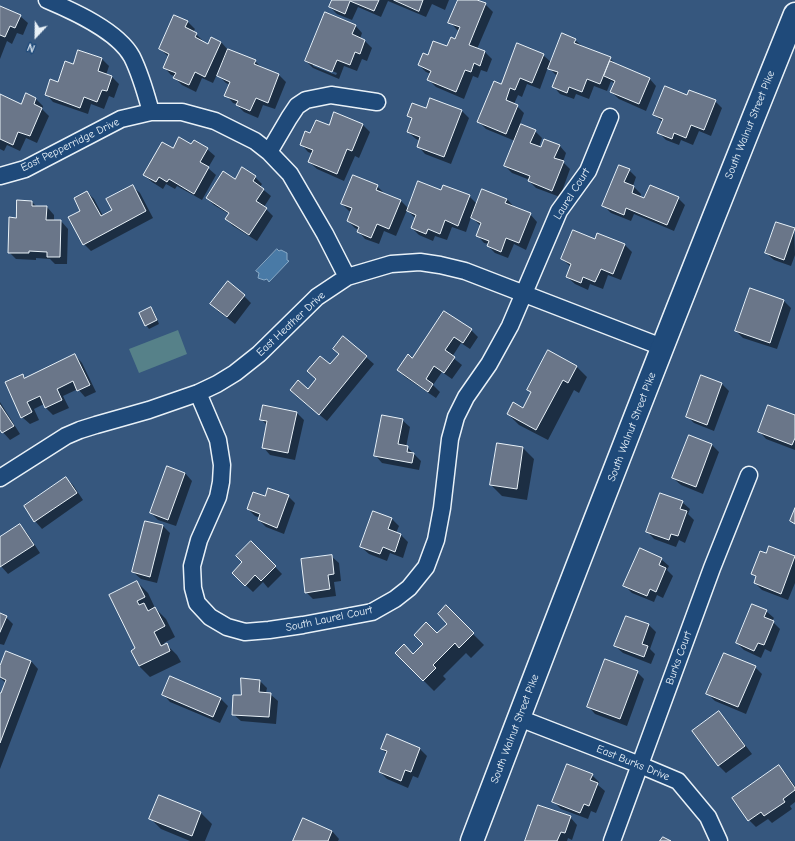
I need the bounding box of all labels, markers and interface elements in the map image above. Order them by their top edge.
north arrow [16,16,56,56]
text: N [26,40,37,55]
street label: South Walnut Street Pike [722,69,778,181]
street label: East Pepperridge Drive [19,115,121,175]
street label: Laurel Court [551,166,593,222]
street label: East Heather Drive [254,289,328,359]
street label: South Walnut Street Pike [605,370,659,484]
street label: South Laurel Court [284,603,374,635]
street label: Burks Court [663,629,695,687]
street label: South Walnut Street Pike [488,672,542,786]
street label: East Burks Drive [594,742,672,784]

